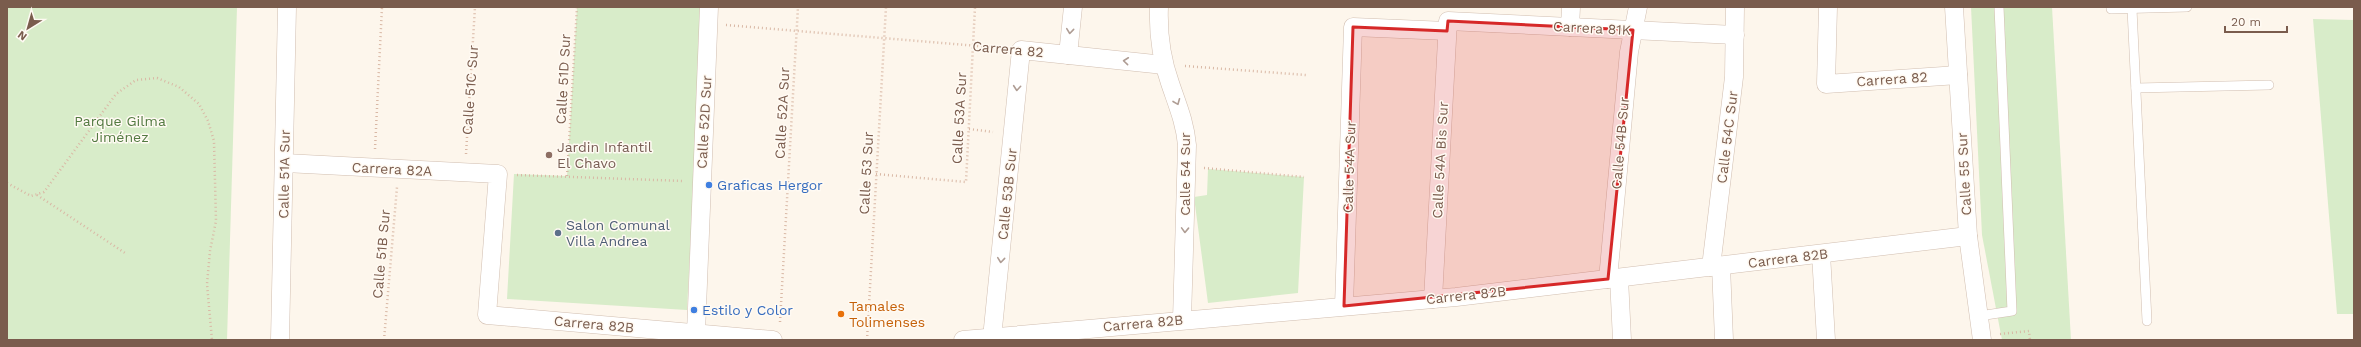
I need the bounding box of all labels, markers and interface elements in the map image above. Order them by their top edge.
north arrow [8,8,48,48]
scale bar [2225,8,2287,34]
text: 20 m [2231,15,2261,29]
street label: Carrera 81K [1553,18,1631,38]
text: N [15,28,29,43]
one-way arrow [1066,28,1075,34]
street label: Calle 51D Sur [553,33,573,125]
street label: Carrera 82 [972,38,1044,60]
street label: Calle 51C Sur [459,44,481,136]
one-way arrow [1122,57,1129,66]
street label: Calle 52A Sur [772,66,792,159]
street label: Carrera 82 [1856,69,1928,89]
street label: Calle 53A Sur [949,71,969,164]
street label: Calle 52D Sur [694,75,714,169]
one-way arrow [1013,85,1022,91]
street label: Calle 54C Sur [1713,89,1741,184]
street label: Calle 54B Sur [1608,96,1632,190]
one-way arrow [1172,97,1180,105]
street label: Calle 54A Bis Sur [1429,101,1451,219]
park label: Parque Gilma Jiménez [74,113,166,145]
street label: Calle 54A Sur [1339,120,1359,213]
street label: Calle 51A Sur [275,129,293,219]
street label: Calle 53 Sur [856,131,876,215]
street label: Calle 54 Sur [1177,132,1193,216]
street label: Calle 55 Sur [1954,132,1974,216]
place label: Jardin Infantil El Chavo [557,139,653,171]
street label: Calle 53B Sur [994,147,1020,241]
marker: Jardin Infantil El Chavo [544,150,554,160]
street label: Carrera 82A [351,159,433,179]
place label: Graficas Hergor [717,177,823,193]
marker: Graficas Hergor [704,180,714,190]
street label: Calle 51B Sur [369,208,393,299]
place label: Salon Comunal Villa Andrea [566,217,670,249]
one-way arrow [1180,227,1189,233]
marker: Salon Comunal Villa Andrea [553,228,563,238]
street label: Carrera 82B [1747,245,1829,271]
one-way arrow [997,257,1006,263]
street label: Carrera 82B [1425,283,1507,307]
place label: Tamales Tolimenses [849,298,925,330]
place label: Estilo y Color [702,302,793,318]
marker: Estilo y Color [689,305,699,315]
marker: Tamales Tolimenses [836,309,846,319]
street label: Carrera 82B [1102,312,1184,334]
street label: Carrera 82B [553,313,635,335]

